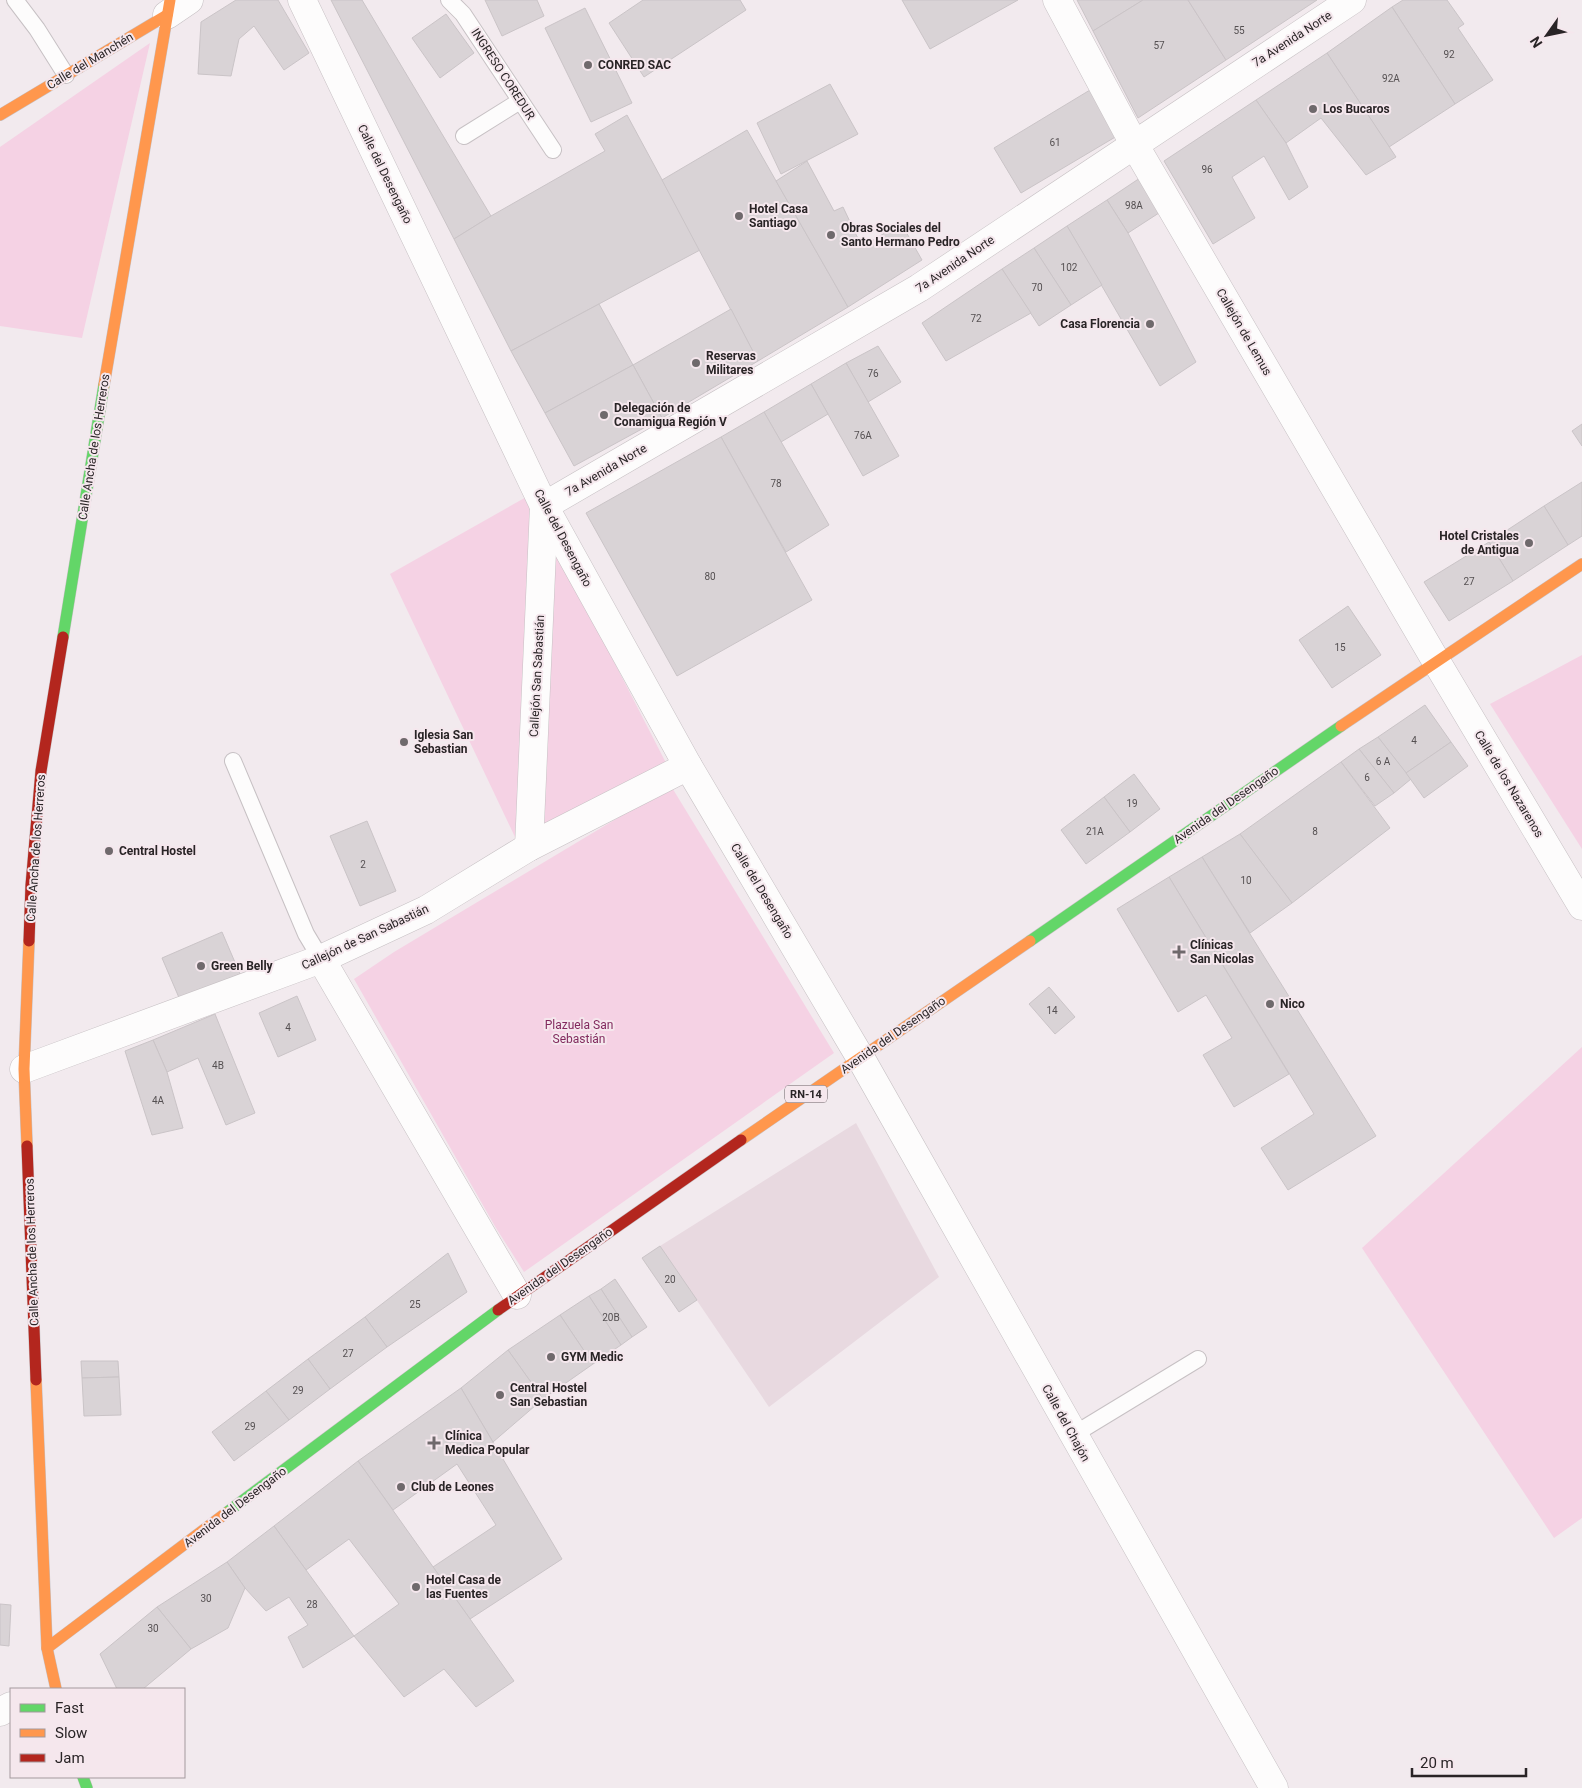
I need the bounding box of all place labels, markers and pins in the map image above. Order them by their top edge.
place label: CONRED SAC [598,58,671,72]
marker: CONRED SAC [582,59,594,71]
place label: Los Bucaros [1323,102,1390,116]
marker: Los Bucaros [1307,103,1319,115]
place label: Hotel Casa Santiago [749,202,808,230]
marker: Hotel Casa Santiago [733,210,745,222]
place label: Obras Sociales del Santo Hermano Pedro [841,221,960,249]
marker: Obras Sociales del Santo Hermano Pedro [825,229,837,241]
place label: Casa Florencia [1060,317,1141,331]
marker: Casa Florencia [1144,318,1156,330]
place label: Reservas Militares [706,349,756,377]
marker: Reservas Militares [690,357,702,369]
place label: Delegación de Conamigua Región V [614,401,727,429]
marker: Delegación de Conamigua Región V [598,409,610,421]
place label: Hotel Cristales de Antigua [1439,529,1520,557]
marker: Hotel Cristales de Antigua [1523,537,1535,549]
place label: Iglesia San Sebastian [414,728,474,756]
marker: Iglesia San Sebastian [398,736,410,748]
place label: Central Hostel [119,844,196,858]
marker: Central Hostel [103,845,115,857]
place label: Clínicas San Nicolas [1190,938,1254,966]
marker: Clínicas San Nicolas [1172,945,1186,959]
place label: Green Belly [211,959,274,973]
marker: Green Belly [195,960,207,972]
place label: Nico [1280,997,1305,1011]
marker: Nico [1264,998,1276,1010]
place label: GYM Medic [561,1350,623,1364]
marker: GYM Medic [545,1351,557,1363]
place label: Central Hostel San Sebastian [510,1381,587,1409]
marker: Central Hostel San Sebastian [494,1389,506,1401]
place label: Clínica Medica Popular [445,1429,530,1457]
marker: Clínica Medica Popular [427,1436,441,1450]
place label: Club de Leones [411,1480,494,1494]
marker: Club de Leones [395,1481,407,1493]
place label: Hotel Casa de las Fuentes [426,1573,502,1601]
marker: Hotel Casa de las Fuentes [410,1581,422,1593]

